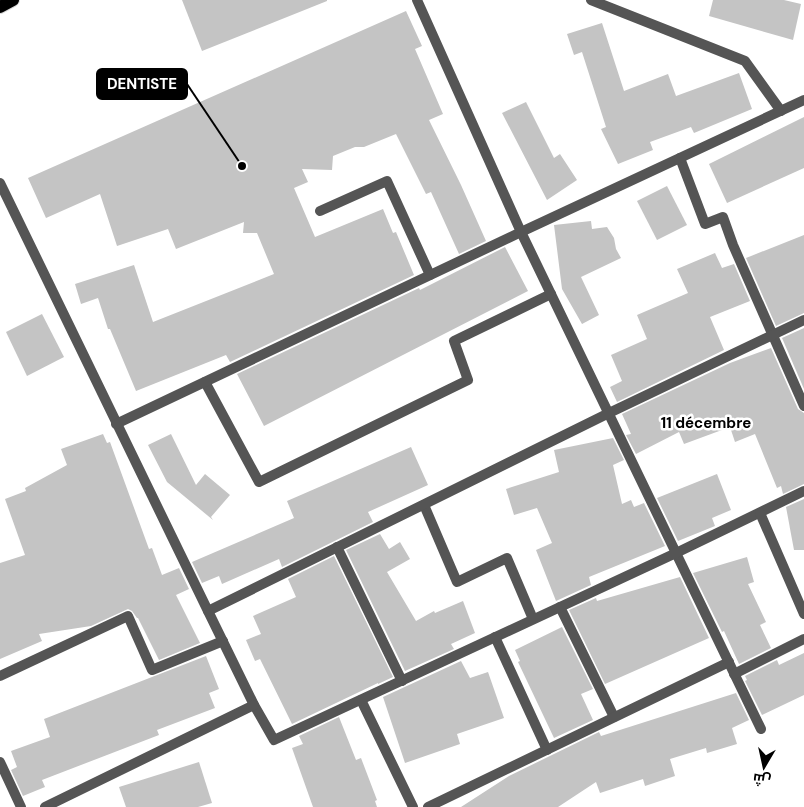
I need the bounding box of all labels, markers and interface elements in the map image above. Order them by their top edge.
callout: DENTISTE [97,69,187,99]
text: DENTISTE [107,74,177,94]
district label: 11 décembre [661,413,751,433]
north arrow [739,742,789,792]
text: ش [752,770,772,790]

